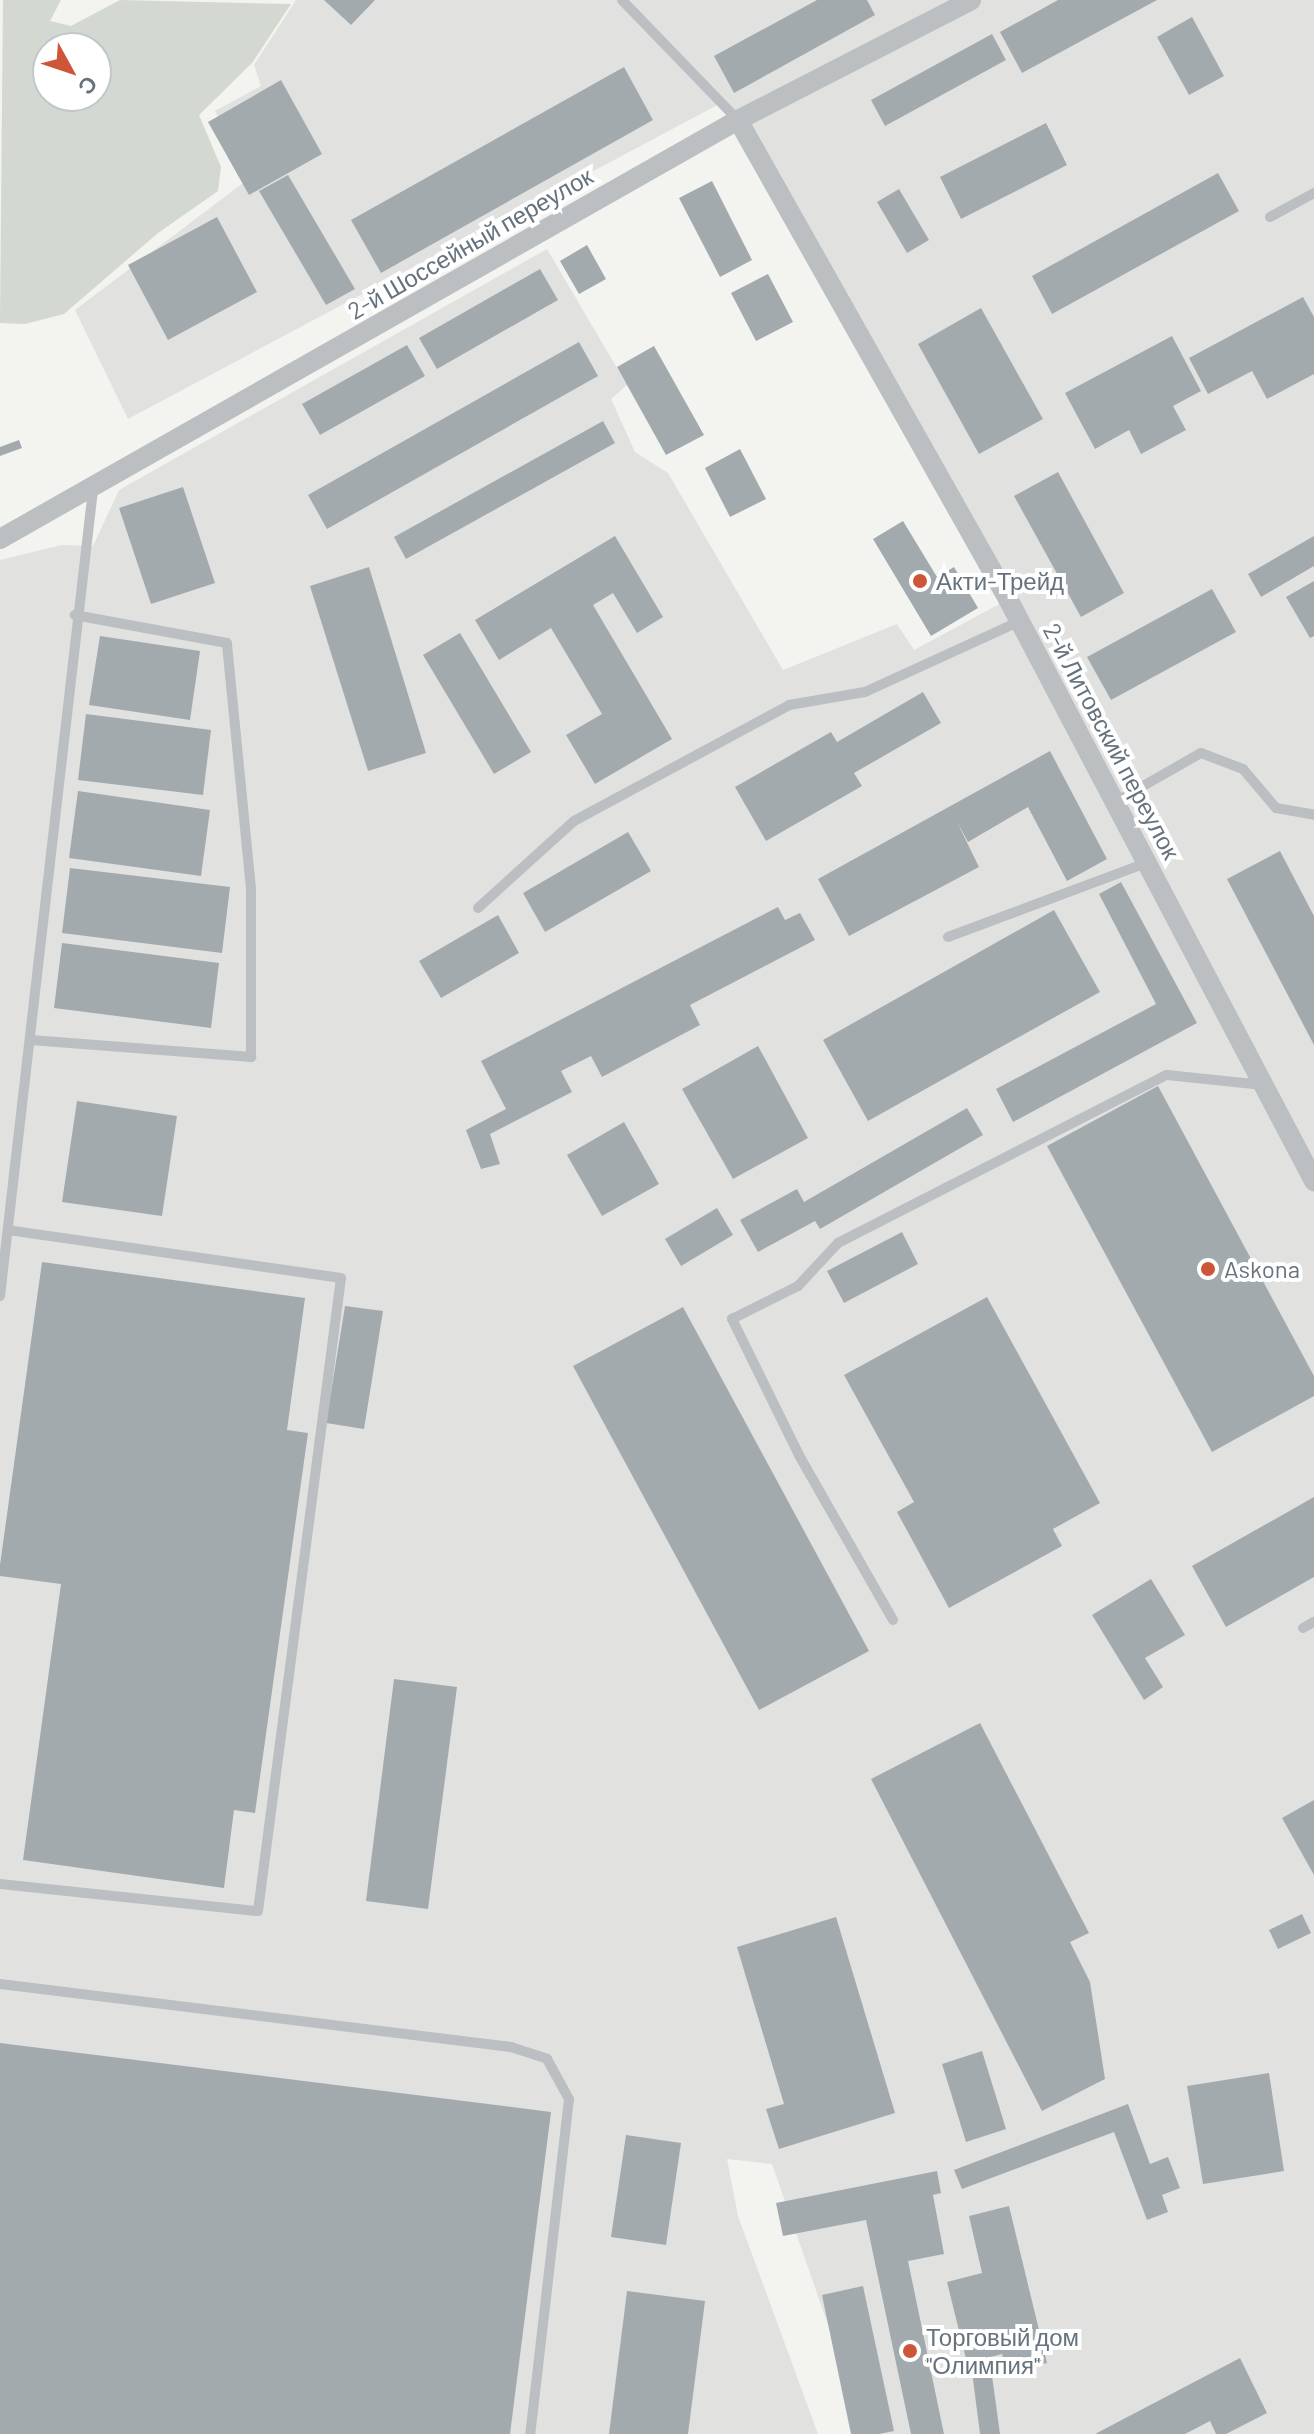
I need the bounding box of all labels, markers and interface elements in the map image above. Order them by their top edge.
north arrow [32,32,112,112]
text: С [74,72,104,101]
street label: 2-й Шоссейный переулок [343,161,597,325]
place label: Акти-Трейд [936,567,1064,595]
marker: Акти-Трейд [911,572,929,590]
street label: 2-й Литовский переулок [1038,618,1186,864]
place label: Askona [1224,1255,1300,1283]
marker: Askona [1199,1260,1217,1278]
place label: Торговый дом "Олимпия" [926,2323,1079,2379]
marker: Торговый дом "Олимпия" [901,2342,919,2360]

